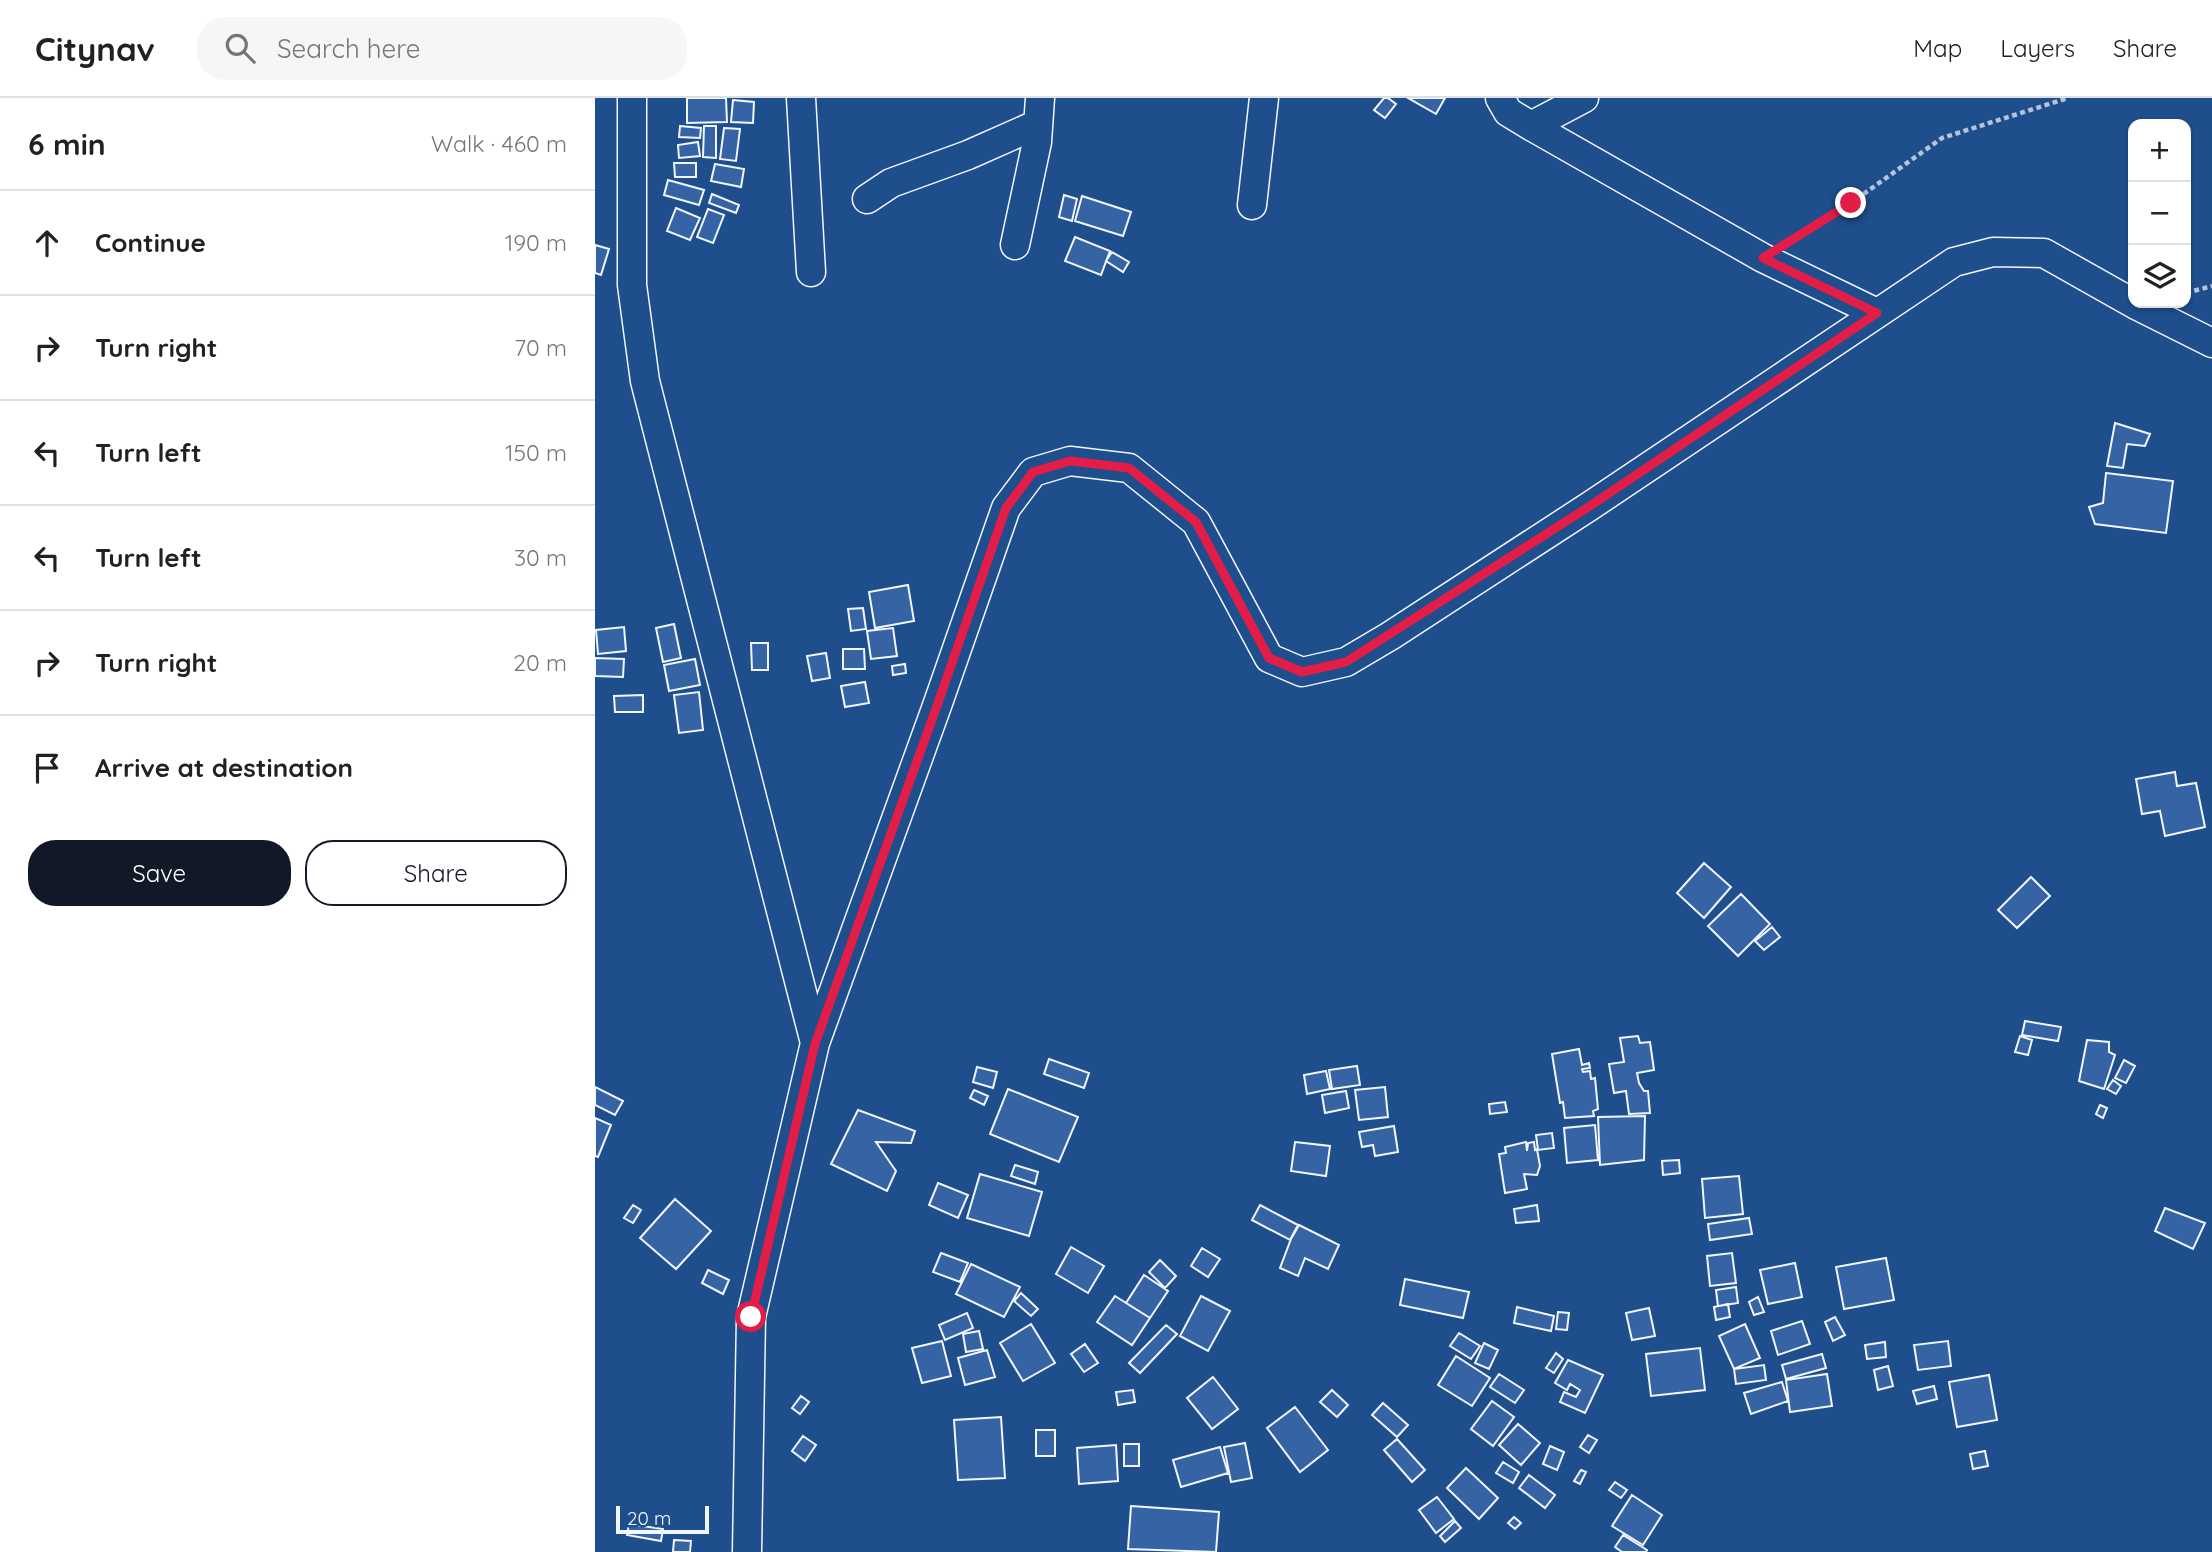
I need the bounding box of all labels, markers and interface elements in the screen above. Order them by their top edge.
search box [197,17,687,80]
text: Citynav [35,28,155,69]
icon: search [221,29,259,67]
text: Search here [277,32,420,65]
text: Map [1913,33,1962,63]
text: Layers [2000,33,2075,63]
text: Share [2113,33,2177,63]
map controls [2128,119,2191,308]
button: + [2128,119,2191,182]
text: 6 min [28,125,106,163]
text: Walk · 460 m [431,129,567,158]
button: − [2128,182,2191,245]
route end [1835,187,1866,218]
icon: ahead [28,224,66,262]
text: Continue [95,226,206,259]
text: 190 m [505,228,567,257]
button: layers [2128,245,2191,308]
icon: right [28,329,66,367]
text: Turn right [95,331,217,364]
text: 70 m [514,333,567,362]
icon: left [28,434,66,472]
text: Turn left [95,436,202,469]
text: 150 m [505,438,567,467]
icon: left [28,539,66,577]
text: Turn left [95,541,202,574]
text: 30 m [514,543,567,572]
icon: right [28,644,66,682]
text: Turn right [95,646,217,679]
text: 20 m [513,648,567,677]
icon: arrive [28,749,66,787]
text: Arrive at destination [95,751,353,784]
button: Save [28,840,291,906]
button: Share [305,840,567,906]
route start [735,1301,766,1332]
scale bar [616,1503,709,1535]
text: 20 m [627,1506,671,1530]

